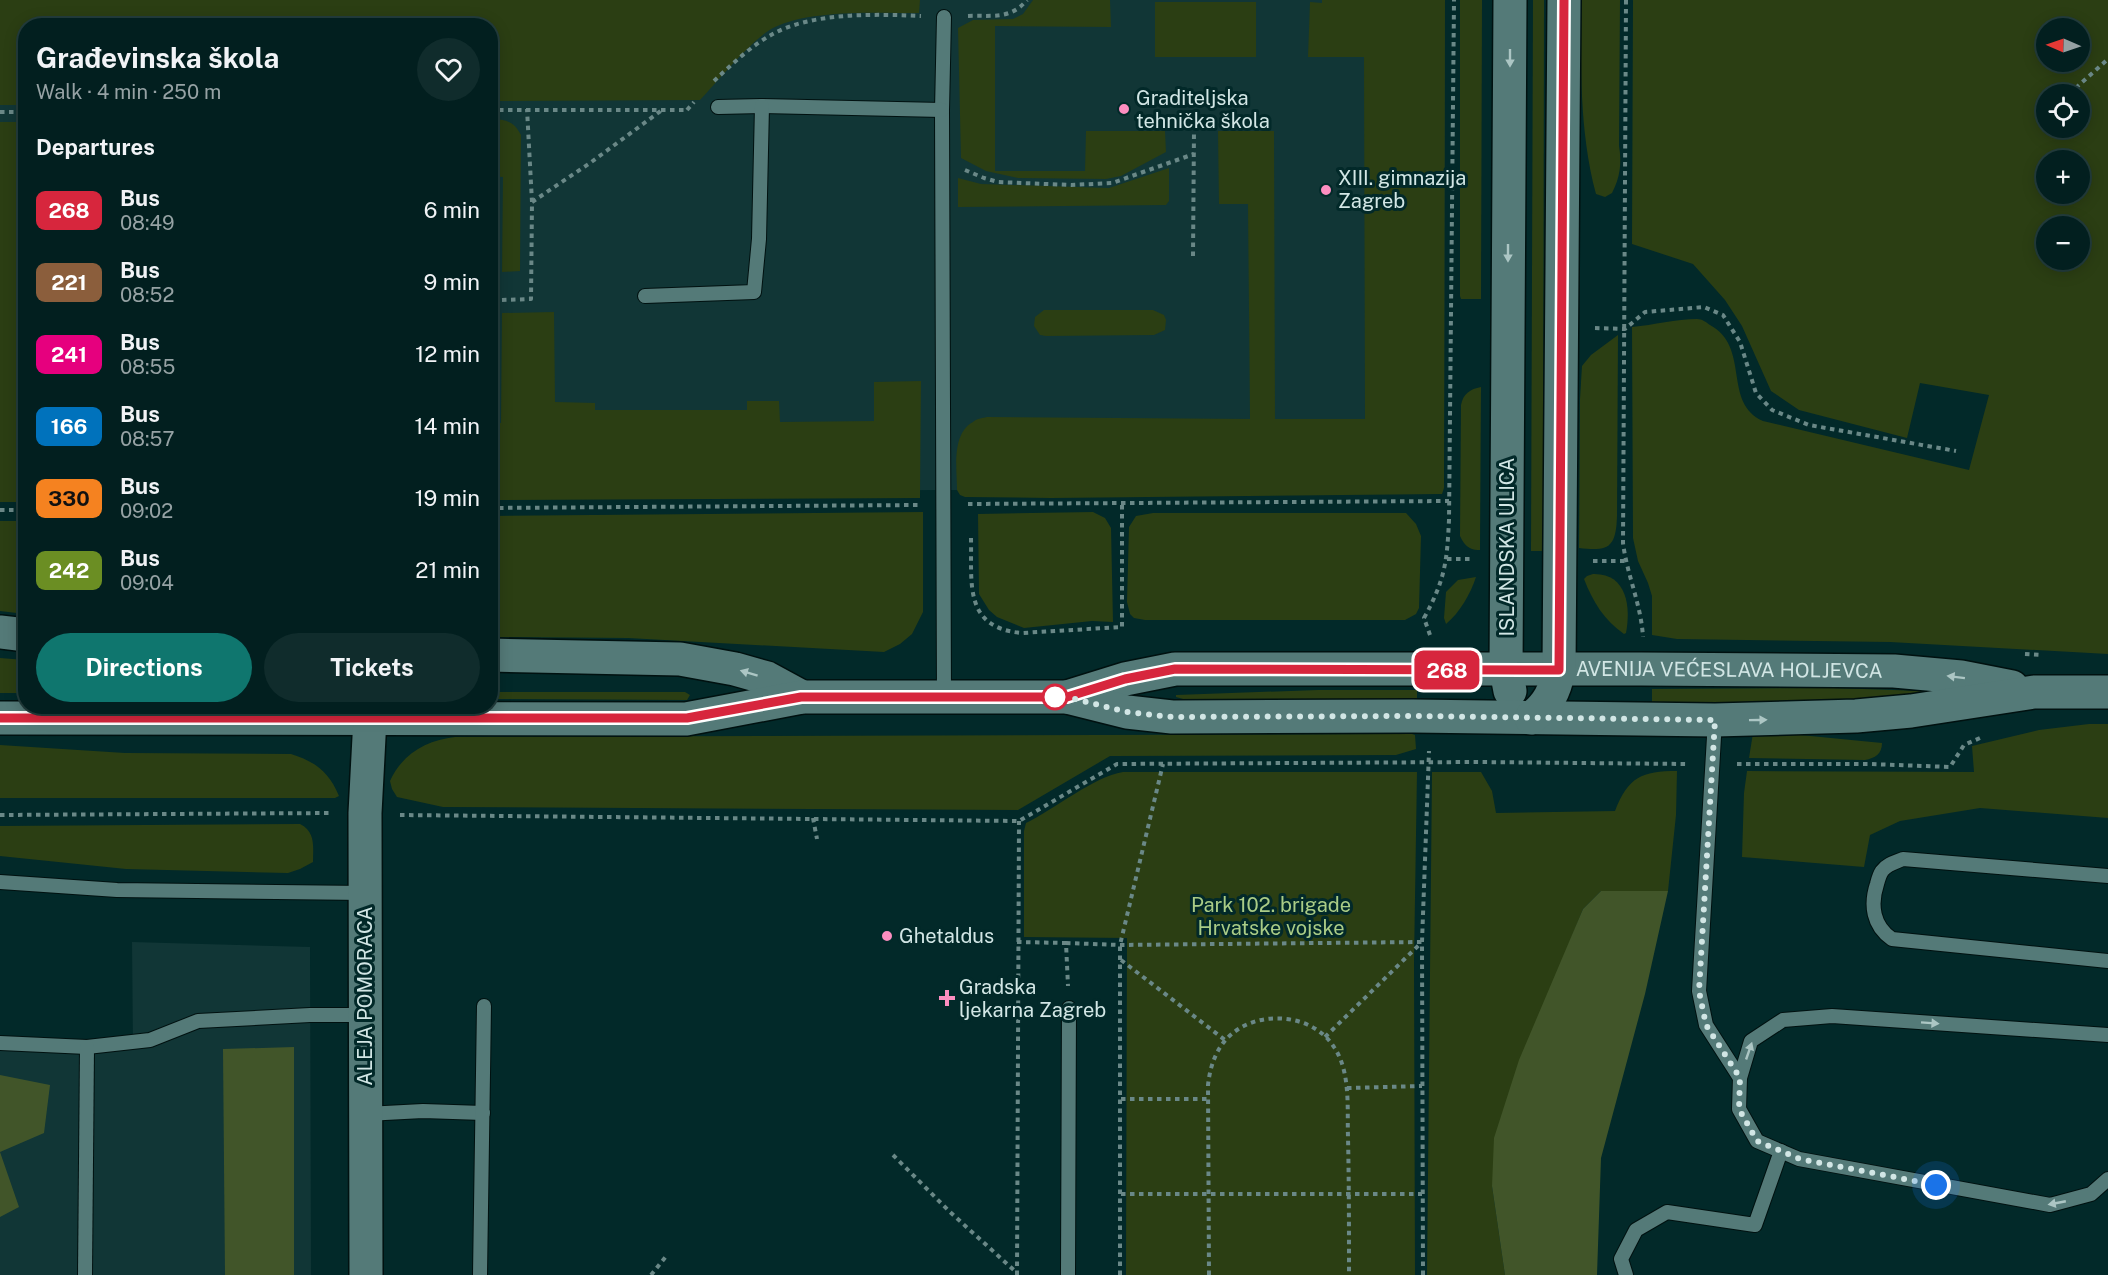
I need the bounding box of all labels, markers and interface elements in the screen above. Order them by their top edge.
north arrow [2036,18,2090,72]
map controls [2036,18,2090,270]
button: heart [417,38,480,101]
text: Građevinska škola [36,41,279,74]
one-way arrow [1505,49,1515,68]
text: Walk · 4 min · 250 m [36,80,221,104]
button: locate [2036,84,2090,138]
place label: Graditeljska tehnička škola [1136,86,1270,133]
marker: Graditeljska tehnička škola [1117,102,1131,116]
text: Departures [36,134,155,160]
button: + [2036,150,2090,204]
place label: XIII. gimnazija Zagreb [1338,166,1466,213]
marker: XIII. gimnazija Zagreb [1319,183,1333,197]
text: Bus [120,185,160,211]
text: 6 min [424,197,480,223]
text: 268 [48,198,90,223]
text: 08:49 [120,211,175,235]
button: − [2036,216,2090,270]
one-way arrow [1504,244,1513,263]
text: Bus [120,257,160,283]
text: 9 min [424,269,480,295]
text: 221 [51,270,87,295]
text: 08:52 [120,283,174,307]
text: Bus [120,329,160,355]
text: 12 min [415,341,480,367]
text: 241 [51,342,87,367]
text: 08:55 [120,355,175,379]
text: Bus [120,401,160,427]
text: 14 min [415,413,480,439]
text: 166 [51,414,87,439]
text: 08:57 [120,427,174,451]
street label: ISLANDSKA ULICA [1495,457,1519,637]
text: Bus [120,473,160,499]
text: 19 min [415,485,480,511]
text: 330 [48,486,90,511]
text: 09:02 [120,499,173,523]
text: Bus [120,545,160,571]
text: 21 min [415,557,480,583]
text: 242 [49,558,89,583]
text: 09:04 [120,571,174,595]
button: Directions [36,633,252,702]
button: Tickets [264,633,480,702]
line badge: 268 [1412,650,1482,690]
street label: AVENIJA VEĆESLAVA HOLJEVCA [1576,656,1883,683]
text: 268 [1426,658,1468,683]
one-way arrow [740,668,758,677]
one-way arrow [1946,672,1965,682]
unlabelled marker [1042,684,1068,710]
one-way arrow [1748,715,1767,724]
park label: Park 102. brigade Hrvatske vojske [1191,893,1351,940]
street label: ALEJA POMORACA [353,906,377,1086]
place label: Ghetaldus [899,924,994,948]
marker: Ghetaldus [880,929,894,943]
place label: Gradska ljekarna Zagreb [959,975,1106,1022]
marker: Gradska ljekarna Zagreb [940,991,954,1005]
one-way arrow [1920,1018,1939,1028]
one-way arrow [1744,1041,1754,1059]
your location [1921,1170,1951,1200]
one-way arrow [2047,1199,2066,1208]

